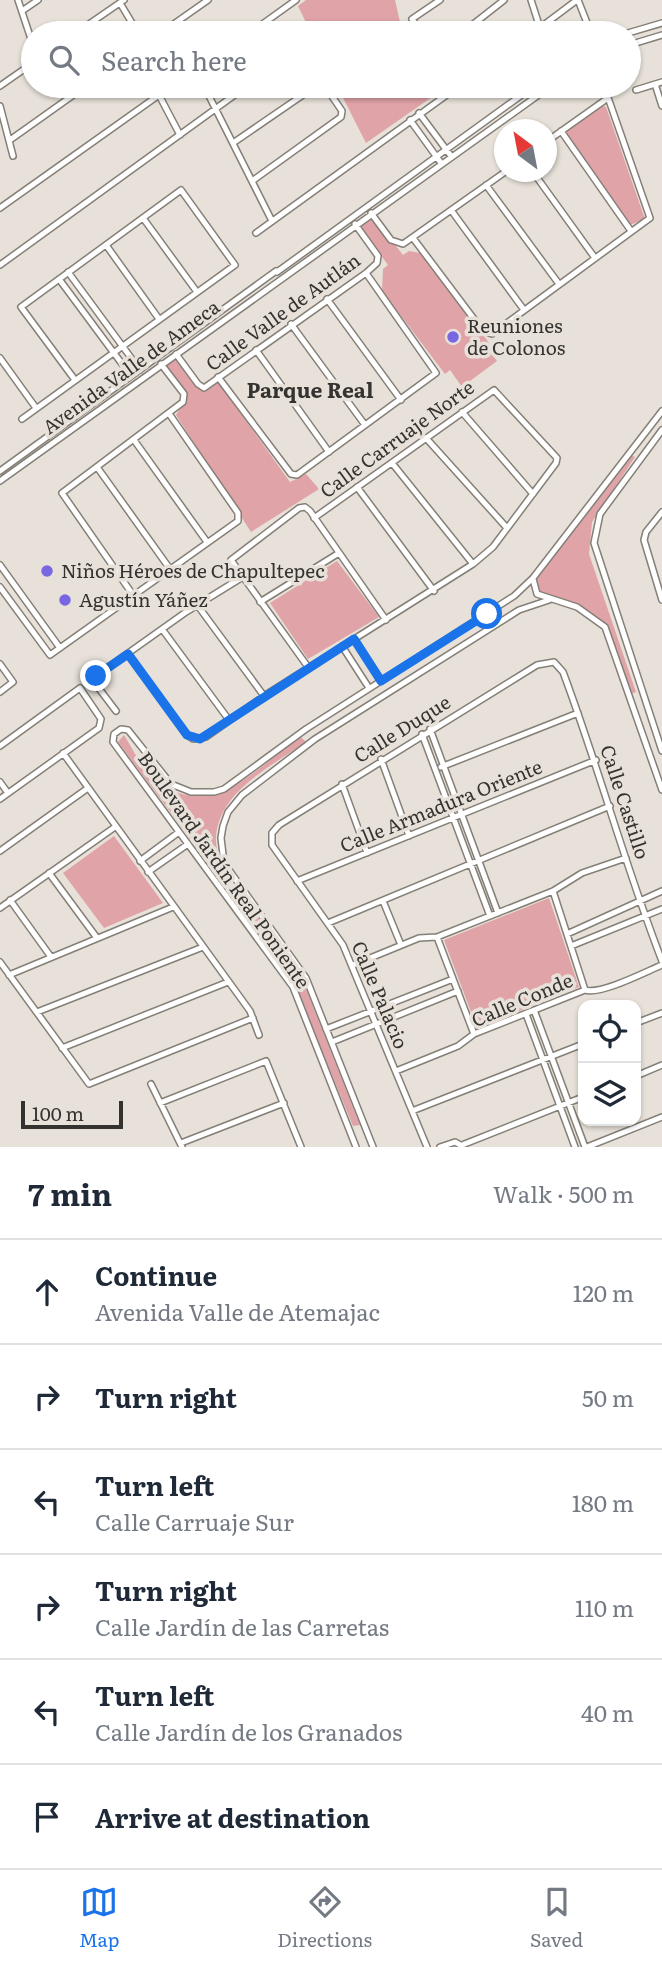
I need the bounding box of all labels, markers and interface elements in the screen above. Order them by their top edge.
search box [21,21,641,98]
text: Search here [101,40,247,79]
icon: search [45,41,83,79]
north arrow [494,119,557,182]
street label: Calle Valle de Autlán [199,245,366,377]
street label: Avenida Valle de Ameca [36,292,225,440]
place label: Reuniones de Colonos [467,311,566,361]
marker: Reuniones de Colonos [445,329,461,345]
district label: Parque Real [246,373,374,404]
street label: Calle Carruaje Norte [314,373,479,504]
place label: Niños Héroes de Chapultepec [61,556,325,584]
marker: Niños Héroes de Chapultepec [39,563,55,579]
place label: Agustín Yáñez [79,585,208,613]
marker: Agustín Yáñez [57,592,73,608]
route start [471,598,502,629]
route end [80,660,111,691]
street label: Calle Duque [348,687,455,769]
street label: Calle Castillo [594,741,658,862]
street label: Boulevard Jardín Real Poniente [132,745,318,994]
street label: Calle Armadura Oriente [335,752,546,859]
street label: Calle Palacio [346,936,416,1053]
street label: Calle Conde [467,965,577,1033]
map controls [578,1000,641,1126]
button: locate [578,1000,641,1063]
button: layers [578,1063,641,1126]
scale bar [21,1098,122,1130]
text: 100 m [32,1099,84,1127]
text: 7 min [28,1171,112,1215]
text: Walk · 500 m [493,1176,634,1210]
text: Continue [95,1255,217,1294]
icon: ahead [28,1273,66,1311]
text: 120 m [573,1275,634,1309]
text: Avenida Valle de Atemajac [95,1294,380,1328]
text: Turn right [95,1377,237,1416]
icon: right [28,1378,66,1416]
text: 50 m [582,1380,634,1414]
text: Turn left [95,1465,214,1504]
icon: left [28,1483,66,1521]
text: 180 m [572,1485,634,1519]
text: Calle Carruaje Sur [95,1504,294,1538]
text: Turn right [95,1570,237,1609]
icon: right [28,1588,66,1626]
text: 110 m [575,1590,634,1624]
text: Calle Jardín de las Carretas [95,1609,389,1643]
text: Turn left [95,1675,214,1714]
icon: left [28,1693,66,1731]
text: 40 m [581,1695,634,1729]
text: Calle Jardín de los Granados [95,1714,402,1748]
text: Arrive at destination [95,1797,370,1836]
icon: arrive [28,1798,66,1836]
tab: Map [79,1883,119,1953]
tab: Directions [277,1883,372,1953]
tab: Saved [530,1883,583,1953]

